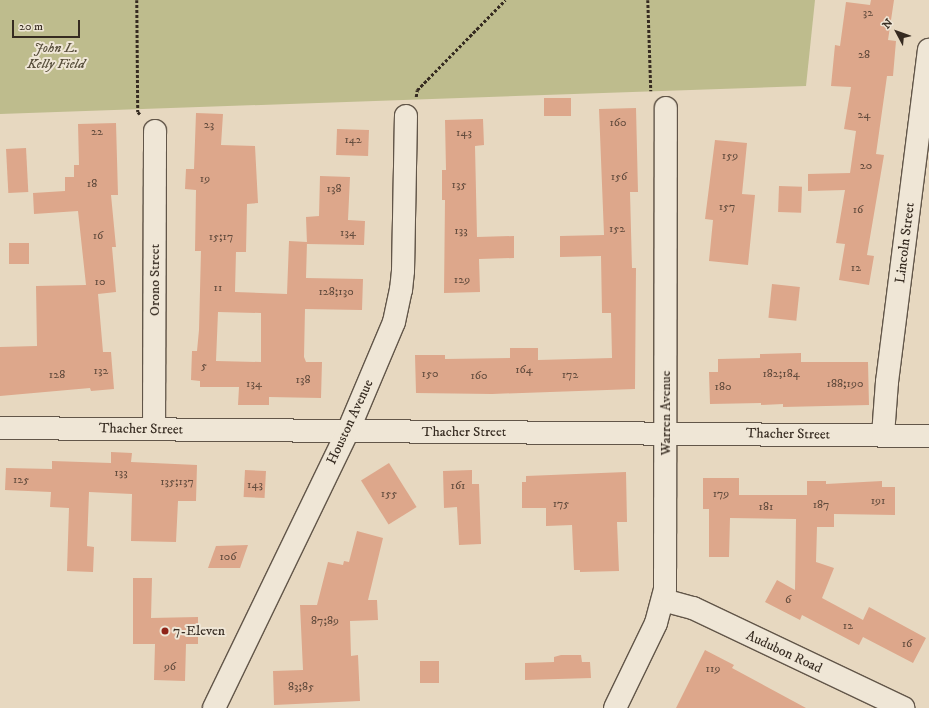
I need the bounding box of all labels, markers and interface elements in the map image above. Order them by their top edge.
house number: 32 [863,6,873,20]
scale bar [14,12,82,38]
north arrow [877,12,917,52]
text: N [880,16,896,32]
text: 20 m [19,19,43,34]
park label: John L. Kelly Field [27,40,85,72]
house number: 28 [858,48,870,62]
house number: 24 [858,108,870,122]
house number: 160 [609,116,627,130]
house number: 23 [204,118,214,132]
house number: 22 [91,125,103,139]
house number: 143 [456,126,472,140]
house number: 142 [344,133,362,147]
house number: 159 [722,149,738,163]
house number: 20 [860,159,872,173]
house number: 156 [611,170,627,184]
house number: 19 [200,172,210,186]
house number: 18 [87,177,97,191]
house number: 135 [452,178,466,192]
house number: 138 [327,182,341,196]
house number: 157 [719,200,735,214]
street label: Lincoln Street [892,202,918,284]
house number: 16 [853,203,863,217]
house number: 152 [609,222,625,236]
house number: 133 [454,224,468,238]
house number: 134 [340,226,356,240]
house number: 16 [93,229,103,243]
house number: 15;17 [209,230,233,244]
street label: Orono Street [147,244,163,316]
house number: 12 [851,261,861,275]
house number: 129 [454,273,470,287]
house number: 10 [95,275,105,289]
house number: 11 [214,281,222,295]
house number: 128;130 [318,285,354,299]
house number: 5 [201,359,207,373]
house number: 164 [515,363,533,377]
house number: 132 [94,364,108,378]
house number: 150 [422,367,438,381]
house number: 182;184 [762,367,800,381]
house number: 128 [49,368,65,382]
house number: 172 [562,368,578,382]
house number: 160 [470,369,488,383]
street label: Warren Avenue [658,371,674,455]
house number: 138 [296,373,310,387]
house number: 134 [246,377,262,391]
street label: Houston Avenue [323,377,377,467]
house number: 188;190 [827,377,863,391]
house number: 180 [715,380,731,394]
street label: Thacher Street [99,420,183,438]
street label: Thacher Street [422,424,506,440]
street label: Thacher Street [746,425,830,443]
house number: 133 [114,466,128,480]
house number: 125 [13,473,29,487]
house number: 135;137 [160,475,194,489]
house number: 143 [247,478,263,492]
house number: 161 [451,479,465,493]
house number: 155 [381,487,397,501]
house number: 179 [713,487,729,501]
house number: 191 [871,494,885,508]
house number: 175 [553,497,569,511]
house number: 187 [813,498,829,512]
house number: 181 [759,500,773,514]
house number: 106 [219,550,237,564]
house number: 6 [785,593,791,607]
house number: 87;89 [311,614,339,628]
house number: 12 [843,619,853,633]
place label: 7-Eleven [173,623,225,639]
marker: 7-Eleven [160,626,170,636]
street label: Audubon Road [743,627,825,677]
house number: 16 [902,637,912,651]
house number: 96 [164,660,176,674]
house number: 119 [706,662,720,676]
house number: 83;85 [288,680,314,694]

